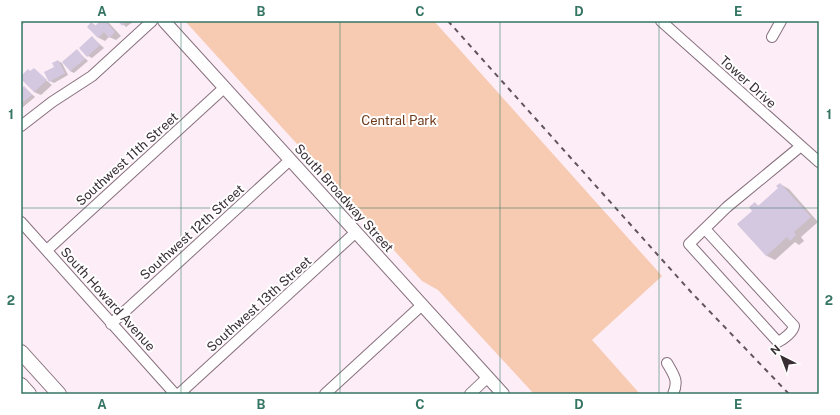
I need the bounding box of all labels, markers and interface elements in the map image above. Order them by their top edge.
text: A [97,4,107,19]
text: B [257,4,266,19]
text: C [415,4,425,19]
text: D [574,4,584,19]
text: E [734,4,742,19]
street label: Tower Drive [717,53,779,111]
text: 1 [8,107,14,122]
text: 1 [826,107,832,122]
street label: Southwest 11th Street [73,109,181,209]
park label: Central Park [361,113,437,128]
street label: South Broadway Street [292,141,396,255]
street label: Southwest 12th Street [137,181,247,283]
street label: South Howard Avenue [58,244,158,354]
street label: Southwest 13th Street [204,253,314,355]
text: 2 [7,293,15,308]
text: 2 [825,293,833,308]
north arrow [762,337,802,377]
text: N [768,342,783,357]
text: A [97,397,107,412]
text: B [257,397,266,412]
text: C [415,397,425,412]
text: D [574,397,584,412]
text: E [734,397,742,412]

